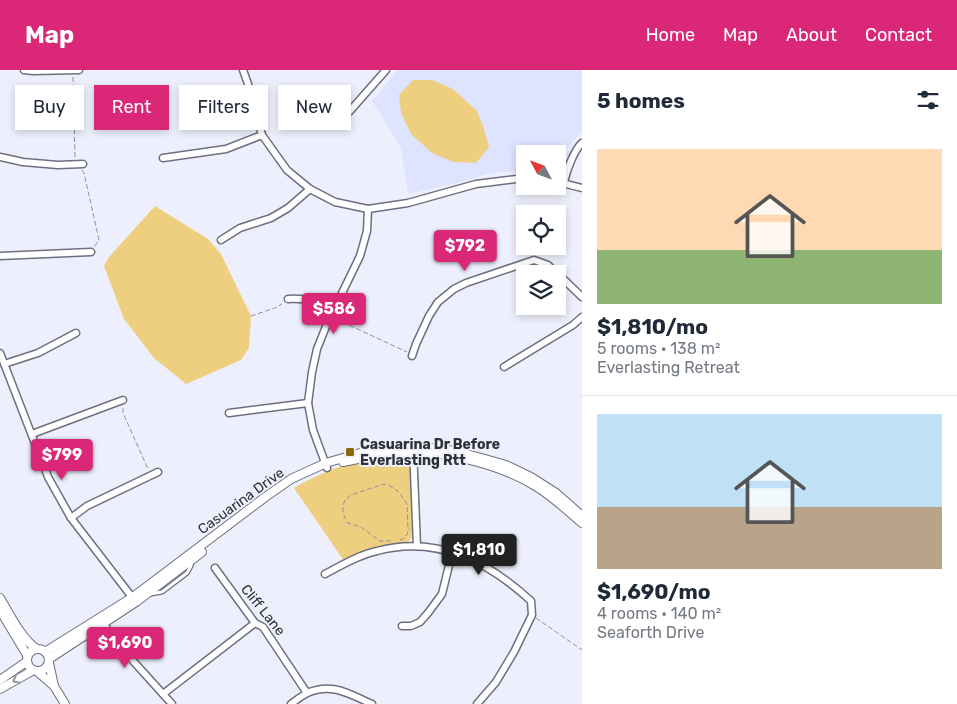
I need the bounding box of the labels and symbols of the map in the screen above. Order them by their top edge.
north arrow [516,145,566,195]
pin: $792 [435,230,495,272]
pin: $586 [304,292,364,335]
place label: Casuarina Dr Before Everlasting Rtt [360,436,500,469]
pin: $799 [32,438,92,481]
marker: Casuarina Dr Before Everlasting Rtt [344,446,356,458]
street label: Casuarina Drive [195,464,288,538]
pin: $1,810 [438,534,520,576]
street label: Cliff Lane [237,581,289,639]
pin: $1,690 [84,626,166,669]
one-way arrow [13,673,22,683]

